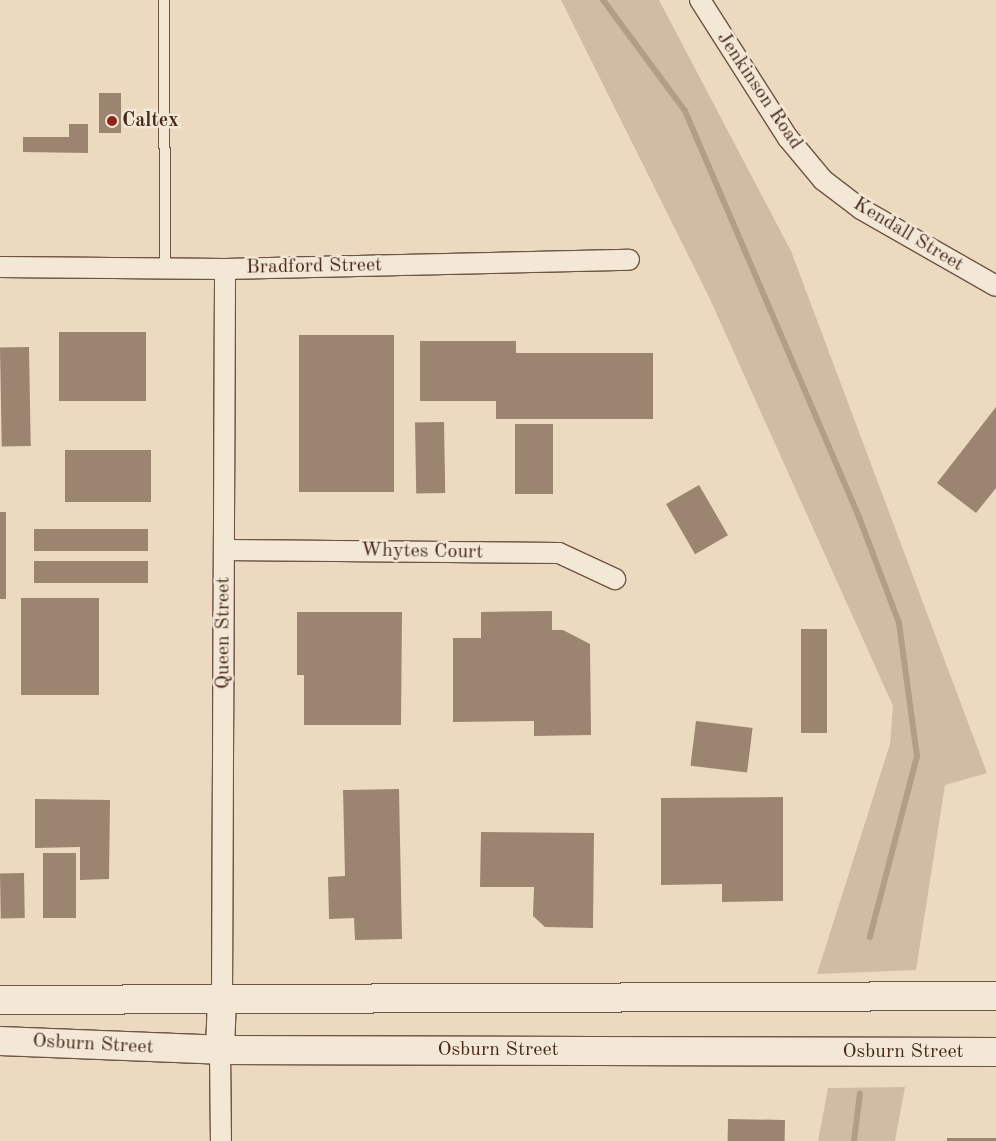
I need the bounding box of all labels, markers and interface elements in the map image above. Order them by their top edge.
street label: Jenkinson Road [711,28,807,154]
place label: Caltex [122,109,179,133]
marker: Caltex [106,115,118,127]
street label: Kendall Street [848,193,968,277]
street label: Bradford Street [246,254,382,280]
street label: Whytes Court [361,539,483,565]
street label: Queen Street [212,577,236,689]
street label: Osburn Street [32,1030,154,1060]
street label: Osburn Street [437,1038,559,1062]
street label: Osburn Street [842,1040,964,1064]

